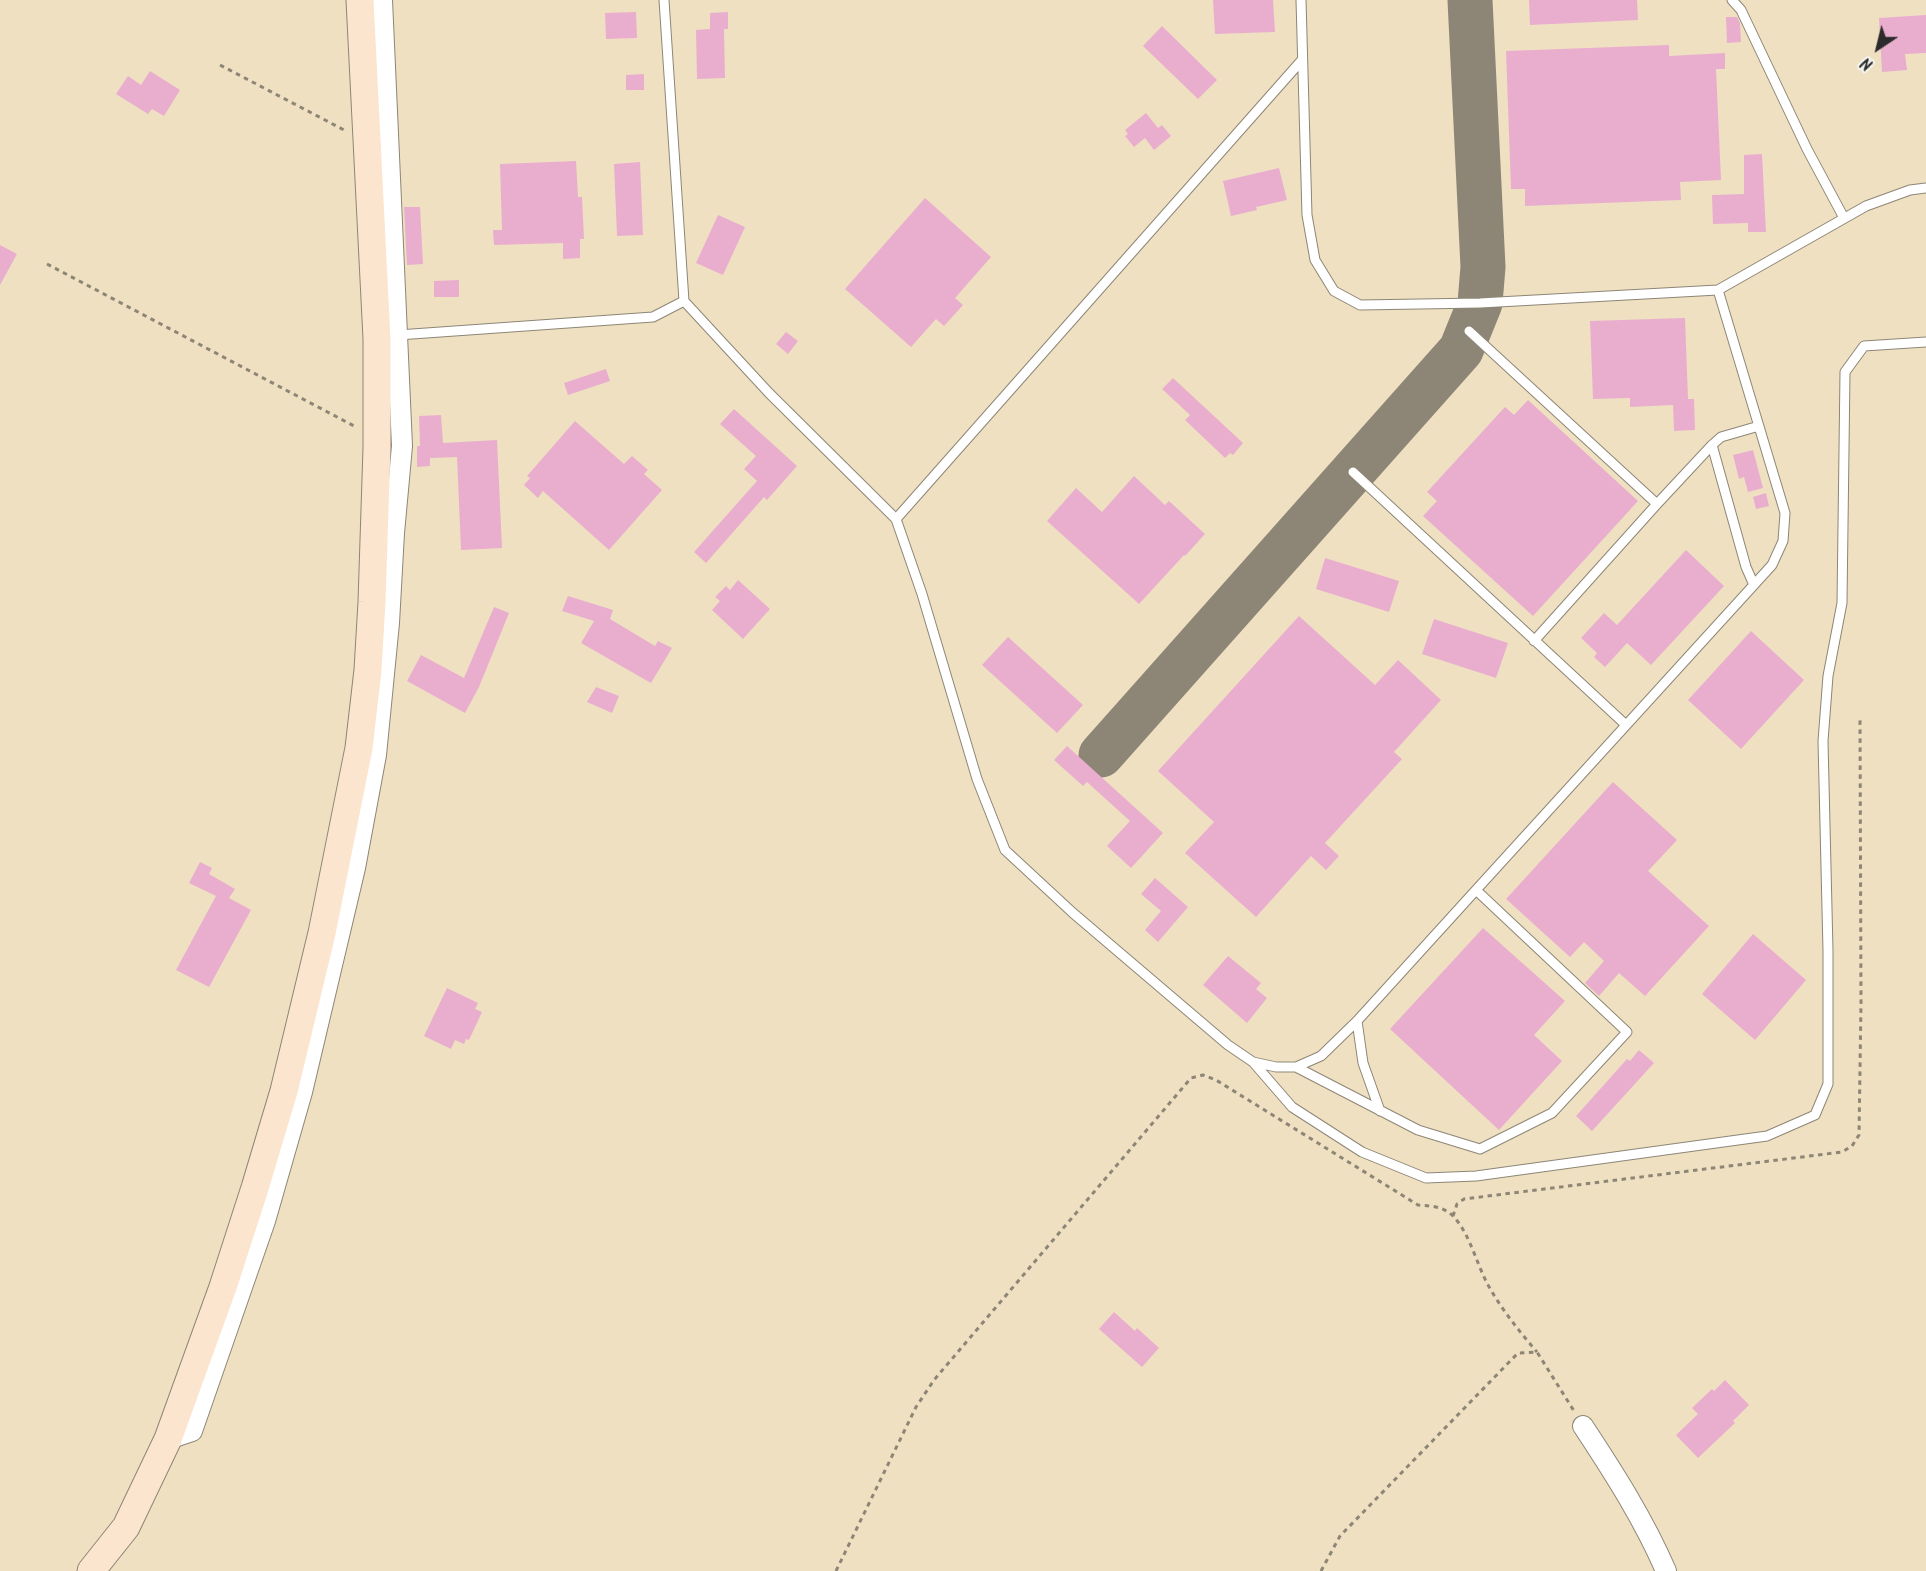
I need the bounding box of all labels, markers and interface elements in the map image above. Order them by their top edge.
north arrow [1848,18,1908,78]
text: N [1856,50,1879,76]

